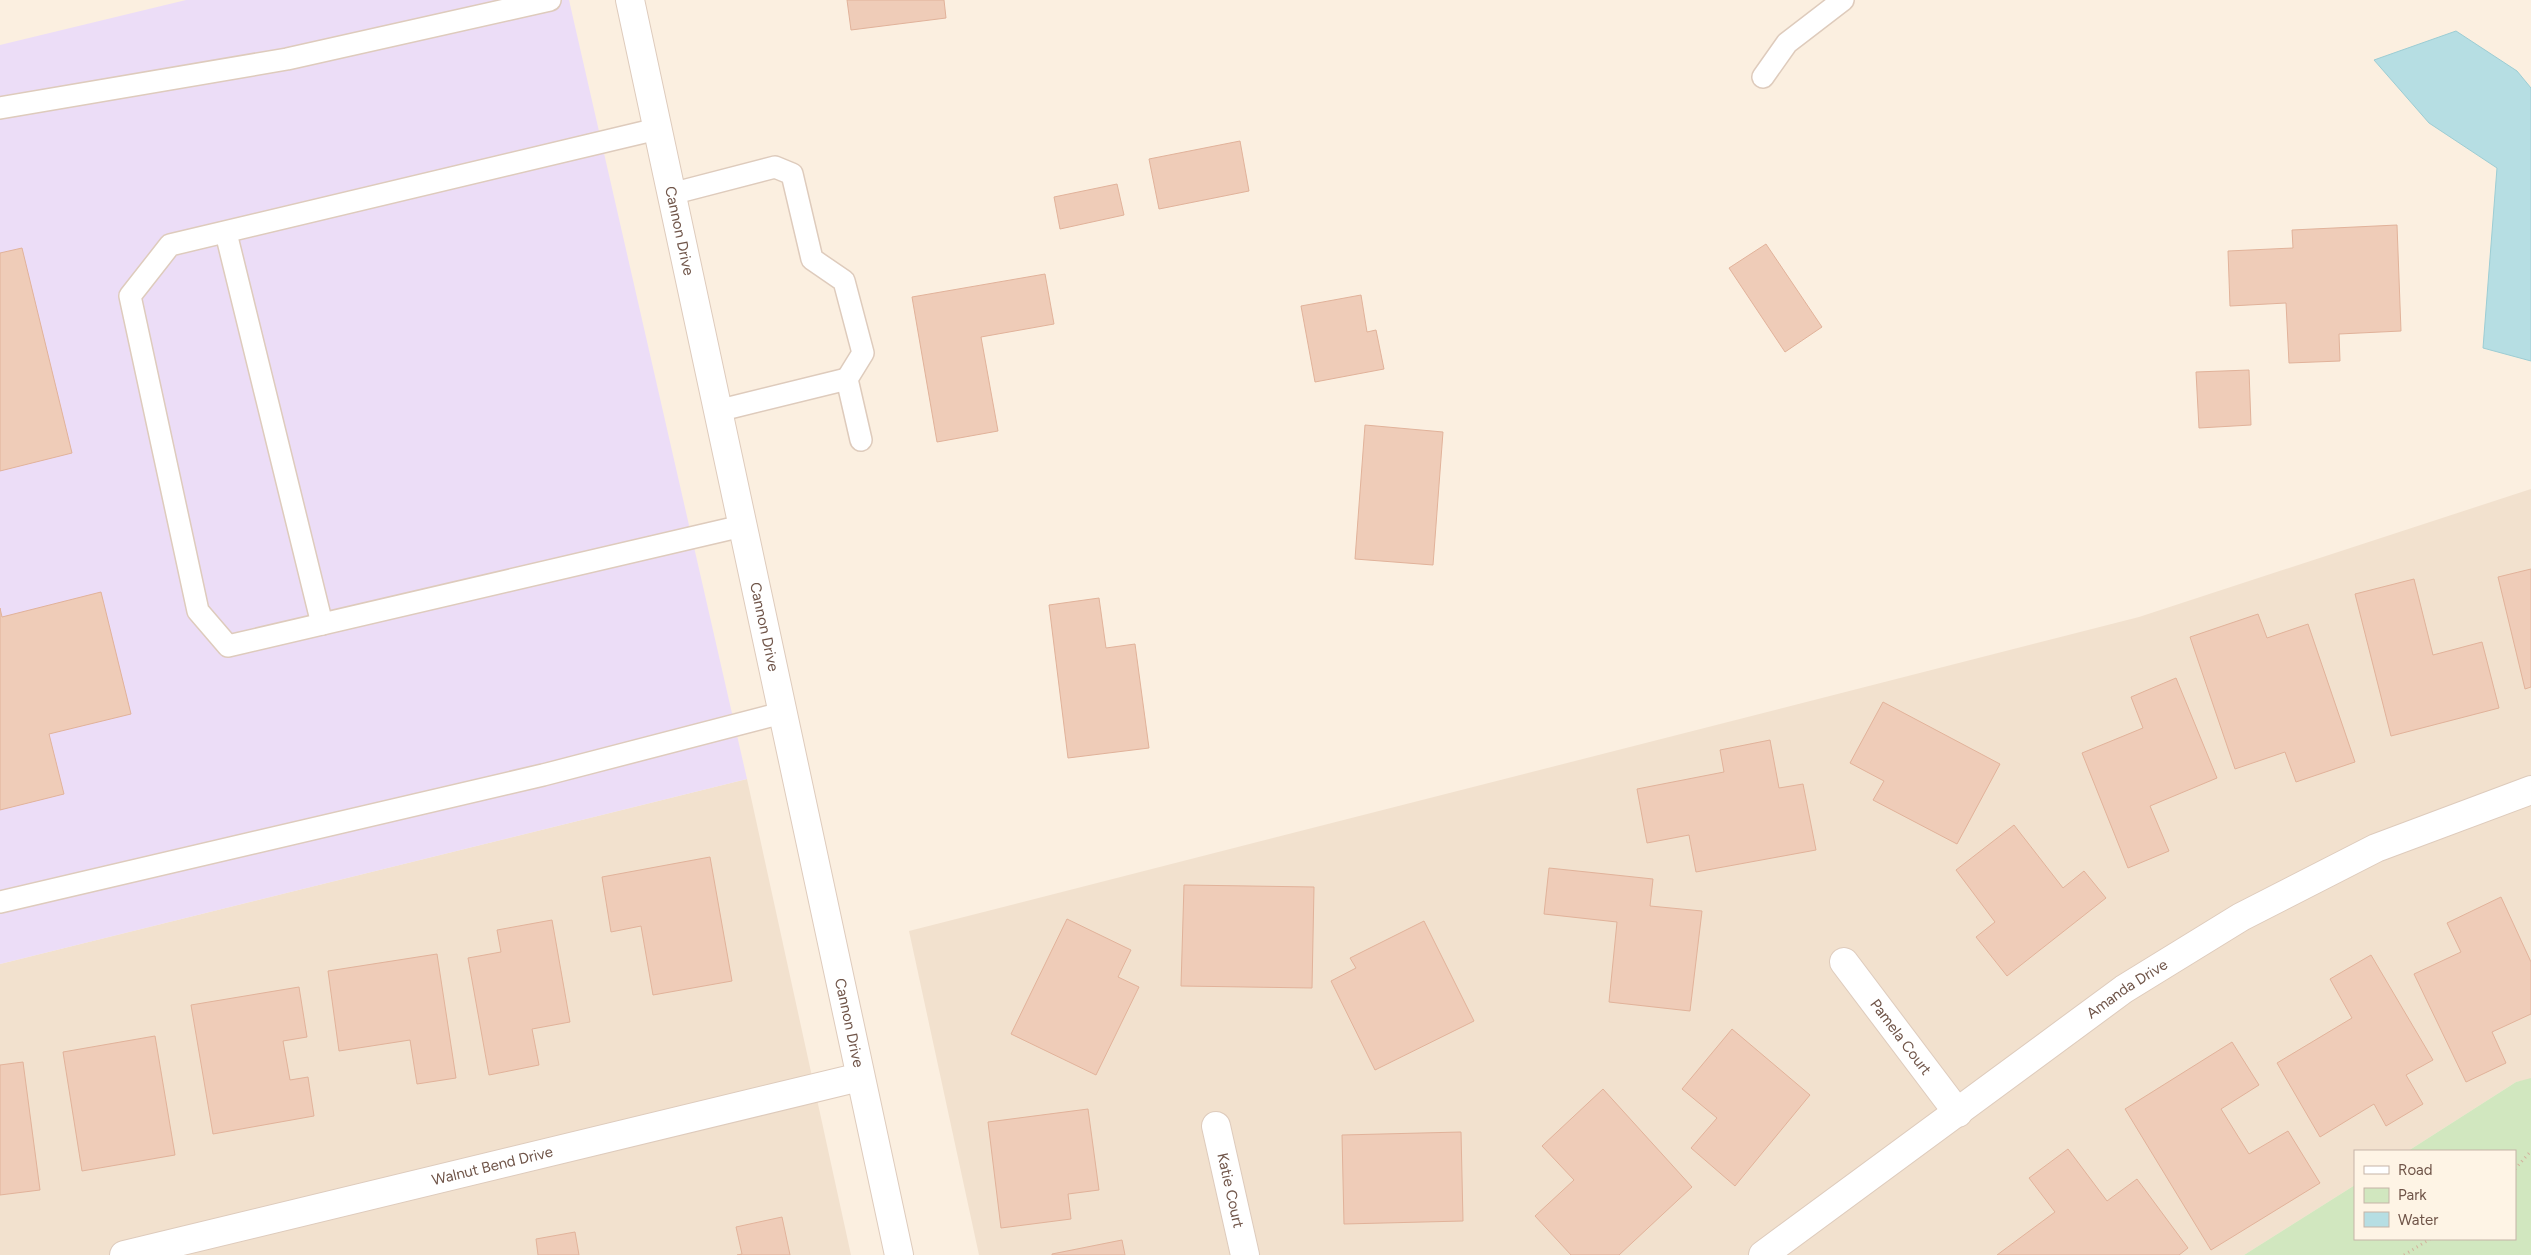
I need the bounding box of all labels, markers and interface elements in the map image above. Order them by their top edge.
street label: Cannon Drive [661,184,698,277]
street label: Cannon Drive [746,581,783,673]
street label: Amanda Drive [2083,955,2171,1023]
street label: Cannon Drive [831,977,868,1069]
street label: Pamela Court [1866,995,1935,1079]
street label: Walnut Bend Drive [430,1143,555,1189]
legend [2354,1150,2516,1240]
street label: Katie Court [1213,1151,1248,1230]
text: Road [2398,1161,2433,1179]
text: Park [2398,1186,2427,1204]
text: Water [2398,1211,2438,1229]

